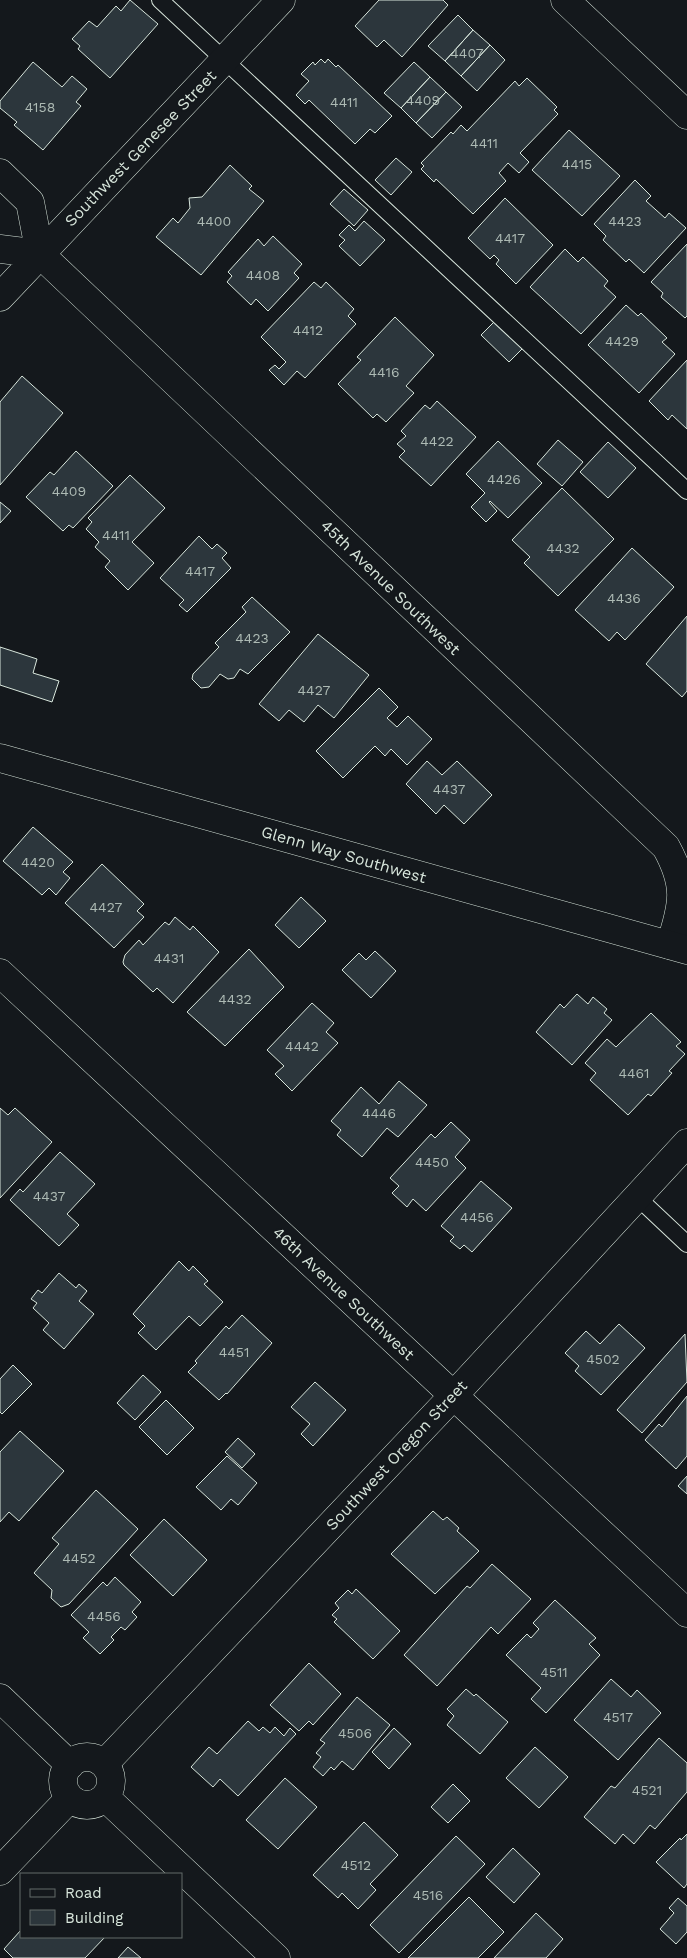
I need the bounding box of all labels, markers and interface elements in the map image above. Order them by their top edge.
house number: 4407 [450,45,484,61]
street label: Southwest Genesee Street [61,66,220,230]
house number: 4409 [406,92,440,108]
house number: 4411 [330,94,358,110]
house number: 4158 [25,99,55,115]
house number: 4411 [470,135,498,151]
house number: 4415 [562,156,592,172]
house number: 4400 [197,213,231,229]
house number: 4423 [608,213,642,229]
house number: 4417 [495,230,525,246]
house number: 4408 [246,267,280,283]
house number: 4412 [293,322,323,338]
house number: 4429 [605,333,639,349]
house number: 4416 [369,364,399,380]
house number: 4422 [420,433,454,449]
house number: 4426 [487,471,521,487]
house number: 4409 [52,483,86,499]
street label: 45th Avenue Southwest [317,516,464,659]
house number: 4411 [102,527,130,543]
house number: 4432 [546,540,580,556]
house number: 4417 [185,563,215,579]
house number: 4436 [607,590,641,606]
house number: 4423 [235,630,269,646]
house number: 4427 [298,682,331,698]
house number: 4437 [433,781,465,797]
street label: Glenn Way Southwest [259,822,429,887]
house number: 4420 [21,854,55,870]
house number: 4427 [90,899,123,915]
house number: 4431 [154,950,184,966]
house number: 4432 [218,991,252,1007]
house number: 4442 [285,1038,319,1054]
house number: 4461 [618,1065,650,1081]
house number: 4446 [362,1105,396,1121]
house number: 4450 [415,1154,449,1170]
house number: 4437 [33,1188,65,1204]
house number: 4456 [460,1209,494,1225]
street label: 46th Avenue Southwest [269,1223,419,1364]
house number: 4451 [219,1344,249,1360]
house number: 4502 [586,1351,620,1367]
street label: Southwest Oregon Street [322,1376,471,1534]
house number: 4452 [62,1550,96,1566]
house number: 4456 [87,1608,121,1624]
house number: 4511 [540,1664,568,1680]
house number: 4517 [603,1709,633,1725]
house number: 4506 [338,1725,372,1741]
house number: 4521 [632,1782,662,1798]
house number: 4512 [341,1857,371,1873]
legend [20,1873,182,1938]
text: Road [65,1884,102,1902]
house number: 4516 [413,1887,443,1903]
text: Building [65,1909,123,1927]

